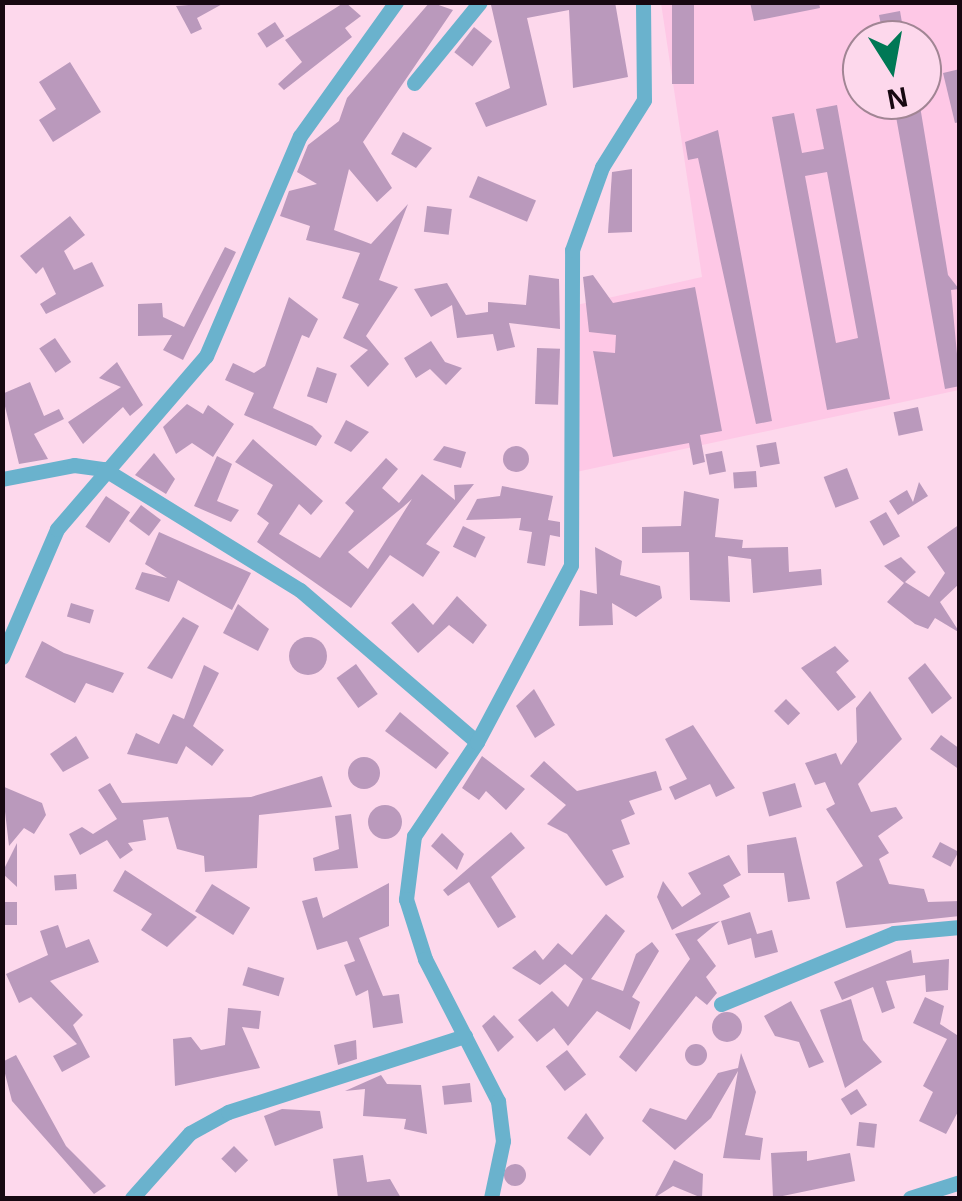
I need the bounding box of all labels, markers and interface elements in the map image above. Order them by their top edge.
north arrow [842,20,942,120]
text: N [885,81,910,115]

